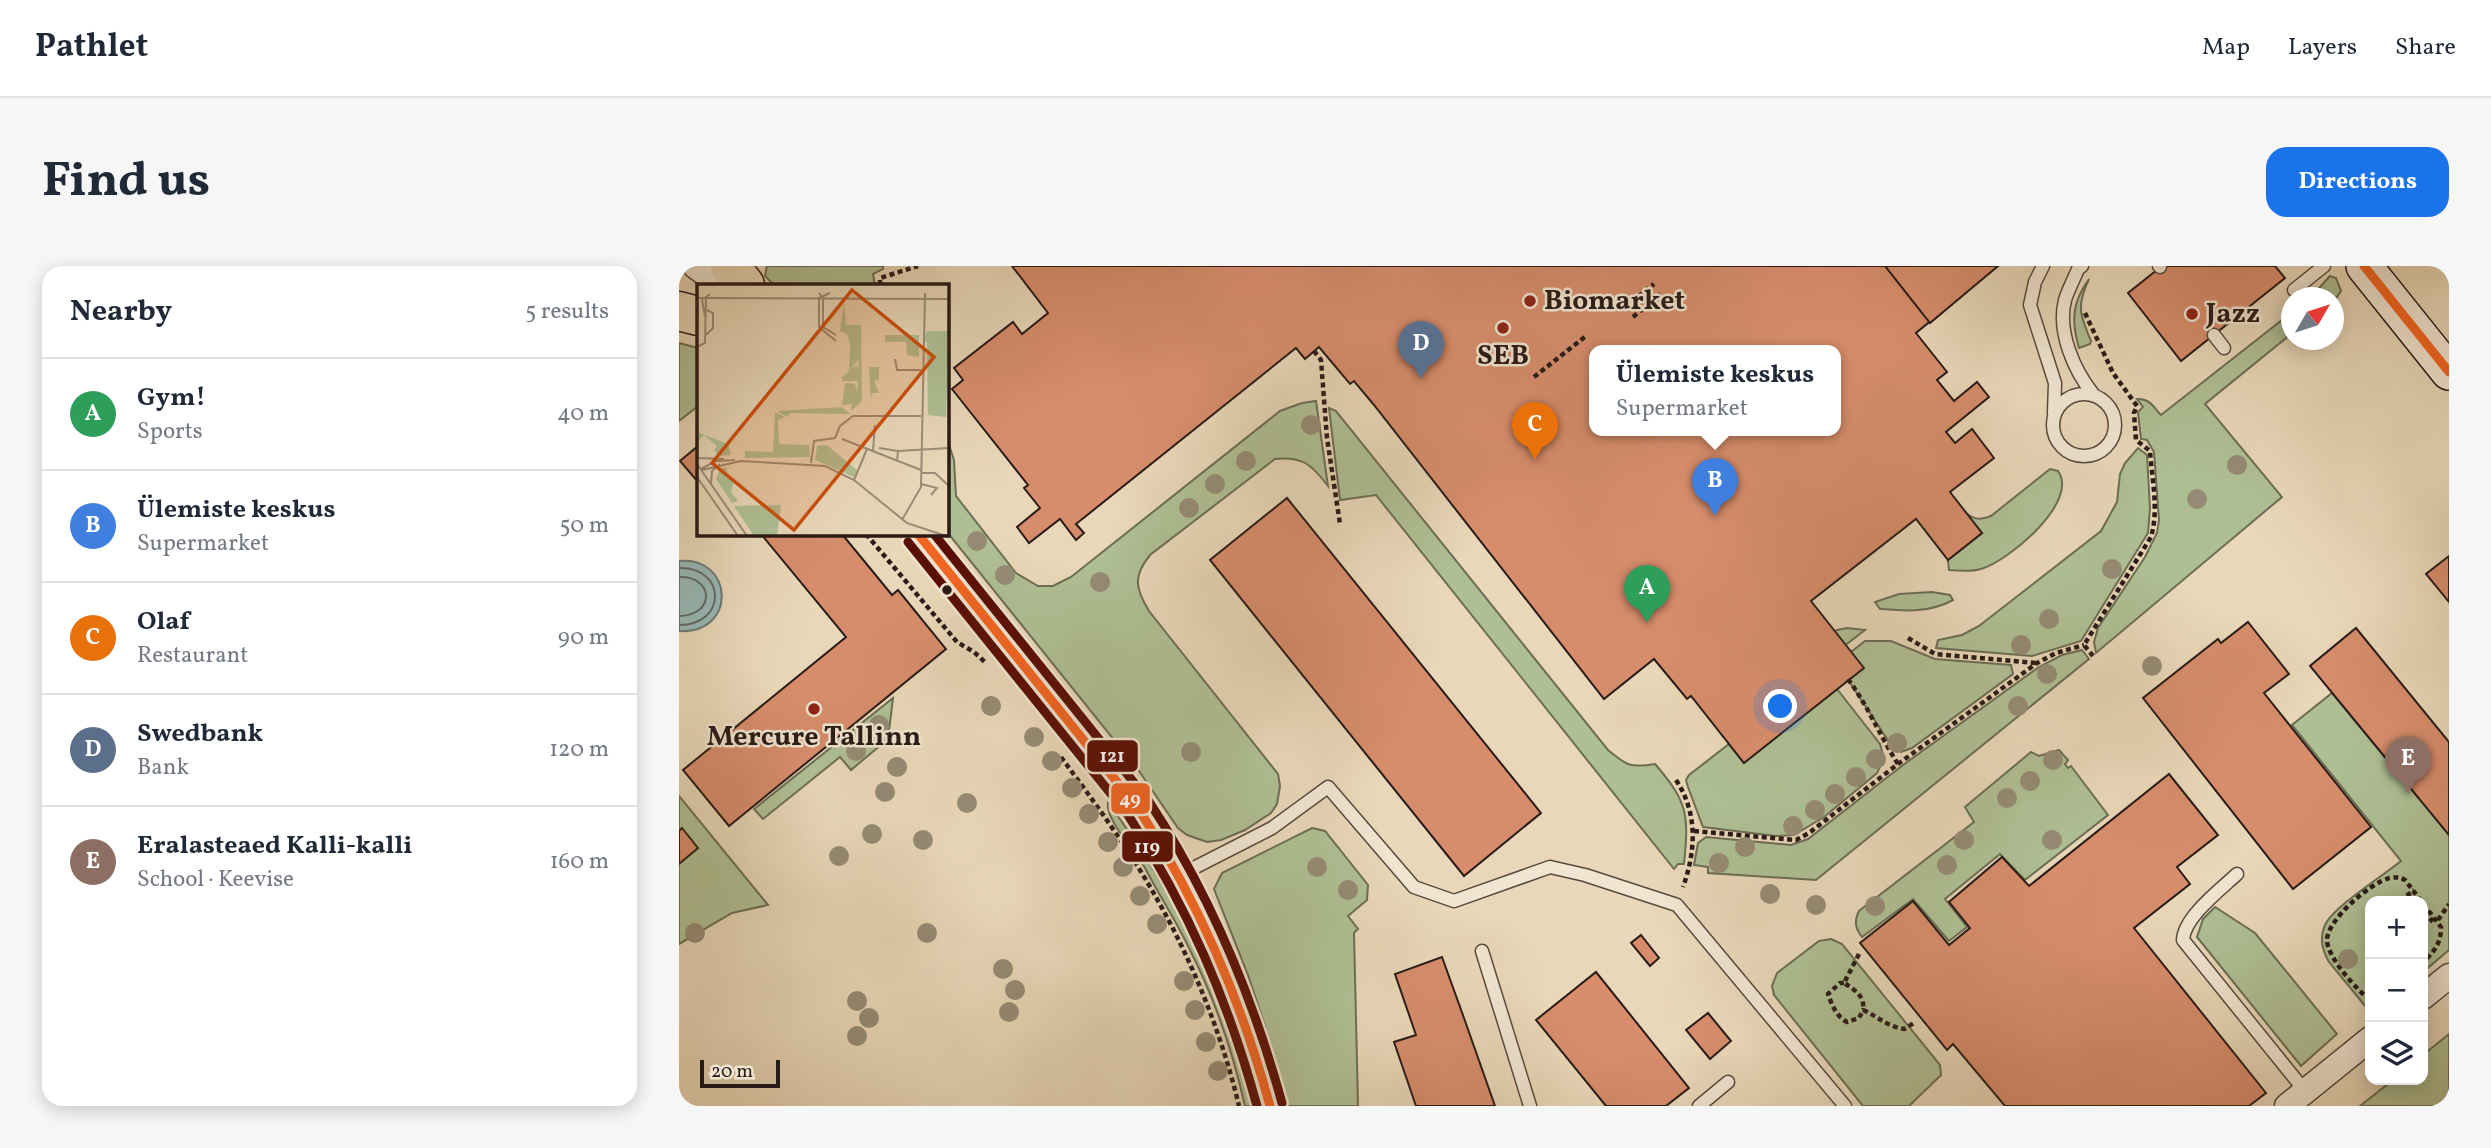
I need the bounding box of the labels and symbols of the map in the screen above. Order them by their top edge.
place label: Biomarket [1544,282,1685,321]
inset map [697,284,949,536]
north arrow [2281,287,2344,350]
marker: Biomarket [1522,293,1538,309]
place label: Jazz [2205,295,2260,334]
marker: Jazz [2184,306,2200,322]
marker: SEB [1495,320,1511,336]
pin: D [1398,321,1444,379]
place label: SEB [1477,337,1529,376]
pin: C [1512,402,1558,460]
pin: B [1692,458,1738,516]
pin: A [1624,565,1670,623]
unlabelled marker [940,583,954,597]
your location [1763,689,1797,723]
marker: Mercure Tallinn [806,701,822,717]
place label: Mercure Tallinn [707,718,921,757]
pin: E [2385,736,2431,794]
line badge: 121 [1086,739,1139,773]
text: 121 [1099,744,1125,770]
line badge: 49 [1110,782,1151,815]
text: 49 [1119,787,1141,813]
line badge: 119 [1121,830,1174,863]
text: 119 [1134,835,1160,861]
scale bar [700,1057,781,1089]

